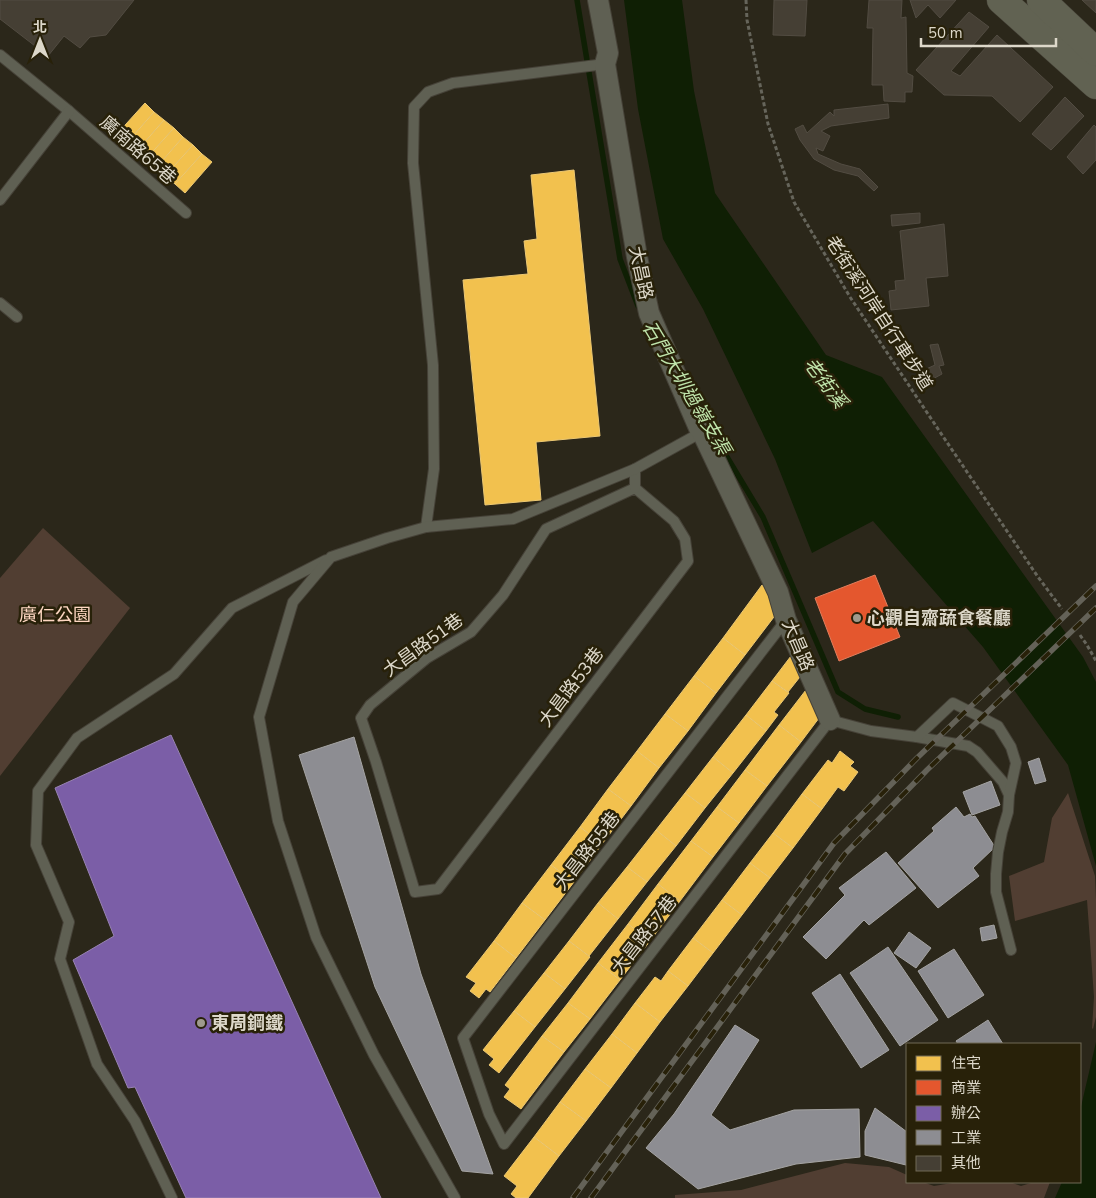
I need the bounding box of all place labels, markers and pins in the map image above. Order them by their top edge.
place label: 心觀自齋蔬食餐廳 [867,606,1011,630]
marker: 心觀自齋蔬食餐廳 [851,612,863,624]
place label: 東周鋼鐵 [211,1011,283,1035]
marker: 東周鋼鐵 [195,1017,207,1029]

